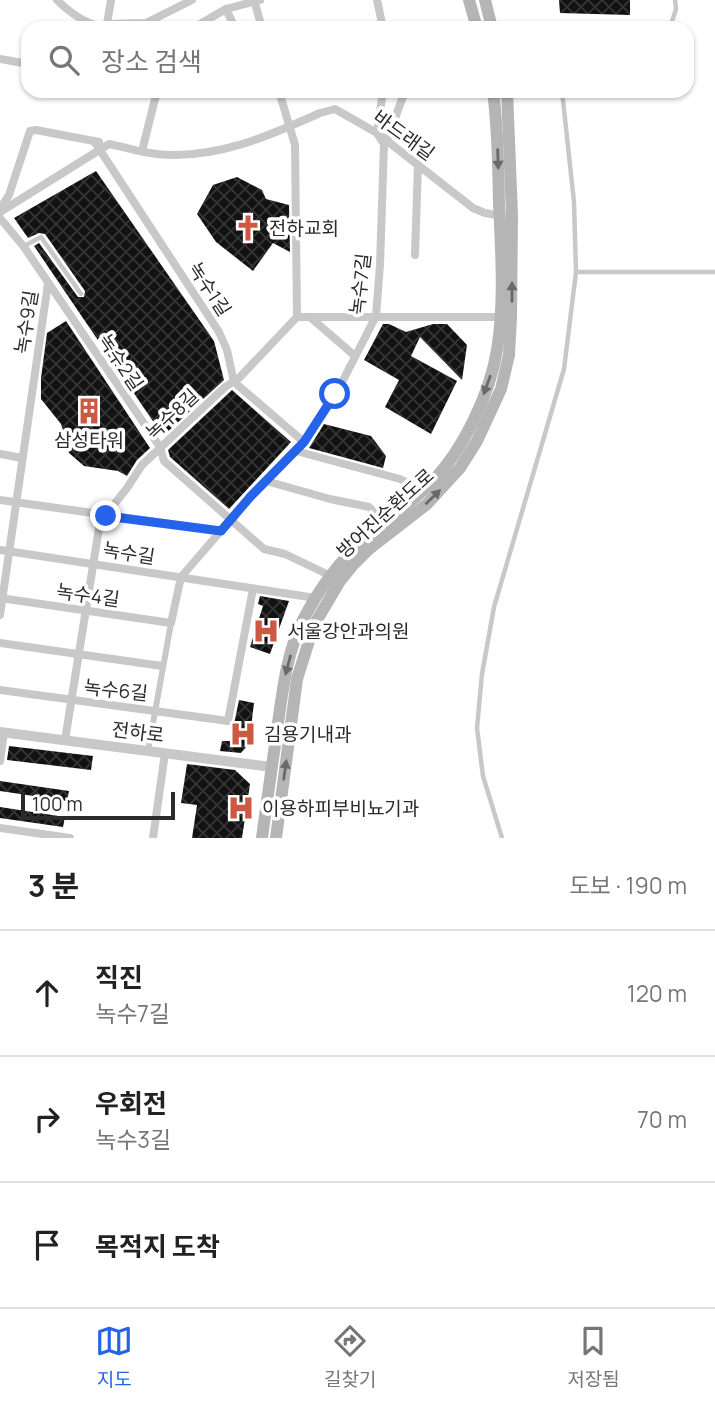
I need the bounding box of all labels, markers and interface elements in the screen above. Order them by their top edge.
search box [21,21,694,98]
icon: search [45,41,83,79]
text: 장소 검색 [101,43,202,79]
street label: 바드래길 [368,104,440,166]
one-way arrow [492,148,503,170]
church icon: 전하교회 [233,213,263,243]
place label: 전하교회 [269,215,339,241]
street label: 녹수7길 [343,252,377,316]
street label: 녹수1길 [183,257,237,321]
one-way arrow [506,280,517,302]
street label: 녹수9길 [8,288,44,356]
street label: 녹수2길 [93,328,149,396]
one-way arrow [481,374,492,395]
route start [319,378,350,409]
street label: 녹수8길 [140,383,204,445]
building icon: 삼성타워 [74,396,104,426]
place label: 삼성타워 [54,427,124,453]
street label: 방어진순환도로 [331,462,439,564]
one-way arrow [424,490,441,506]
route end [90,500,121,531]
street label: 녹수길 [101,536,157,570]
street label: 녹수4길 [55,578,121,612]
hospital icon: 서울강안과의원 [251,616,281,646]
place label: 서울강안과의원 [287,618,409,644]
one-way arrow [282,654,293,676]
street label: 녹수6길 [83,674,149,706]
street label: 전하로 [110,716,166,748]
hospital icon: 김용기내과 [228,719,258,749]
place label: 김용기내과 [264,721,351,747]
one-way arrow [280,759,291,781]
scale bar [21,789,175,821]
text: 100 m [32,791,83,817]
hospital icon: 이용하피부비뇨기과 [226,793,256,823]
place label: 이용하피부비뇨기과 [262,795,419,821]
text: 3 분 [28,865,79,906]
text: 도보 · 190 m [569,869,687,901]
text: 직진 [95,959,143,995]
icon: ahead [28,974,66,1012]
text: 120 m [627,977,687,1009]
text: 녹수7길 [95,997,170,1029]
text: 우회전 [95,1085,167,1121]
icon: right [28,1100,66,1138]
text: 70 m [637,1103,687,1135]
text: 녹수3길 [95,1123,171,1155]
icon: arrive [28,1226,66,1264]
text: 목적지 도착 [95,1228,220,1264]
tab: 지도 [95,1322,133,1392]
tab: 길찾기 [324,1322,376,1392]
tab: 저장됨 [567,1322,620,1392]

